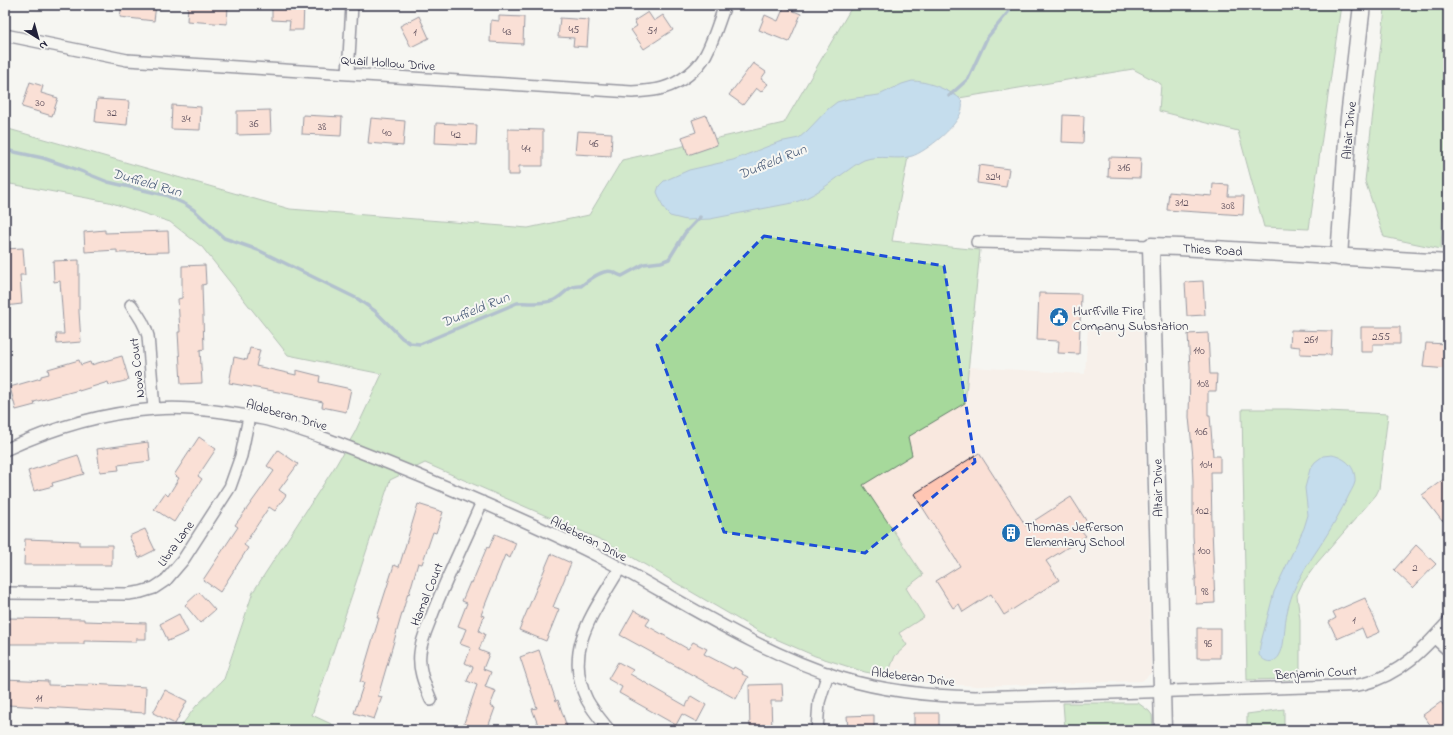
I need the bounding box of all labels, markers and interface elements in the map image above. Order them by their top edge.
north arrow [18,18,58,58]
house number: 45 [569,22,579,38]
house number: 51 [647,23,657,39]
house number: 43 [502,24,512,40]
house number: 1 [413,25,417,41]
text: N [36,37,51,54]
street label: Quail Hollow Drive [340,51,436,76]
house number: 30 [35,95,45,111]
street label: Altair Drive [1338,100,1362,160]
house number: 32 [107,105,118,121]
house number: 34 [181,111,191,127]
house number: 36 [249,116,259,132]
house number: 38 [318,119,326,135]
house number: 40 [382,125,392,141]
house number: 42 [451,127,462,143]
house number: 46 [589,136,599,152]
water label: Duffield Run [735,139,811,186]
house number: 44 [521,141,531,157]
house number: 316 [1118,160,1131,176]
water label: Duffield Run [109,163,185,204]
house number: 324 [986,169,1001,185]
house number: 312 [1175,195,1189,211]
house number: 308 [1221,198,1235,214]
street label: Thies Road [1182,239,1244,262]
water label: Duffield Run [438,287,514,334]
place label: Hurffville Fire Company Substation [1073,302,1188,337]
public building icon: Hurffville Fire Company Substation [1048,306,1070,328]
house number: 255 [1372,329,1390,345]
house number: 261 [1304,332,1318,348]
street label: Nova Court [125,336,150,399]
house number: 110 [1193,343,1205,359]
house number: 108 [1197,376,1209,392]
street label: Aldeberan Drive [244,395,330,436]
house number: 106 [1194,424,1208,440]
house number: 104 [1200,457,1213,473]
street label: Altair Drive [1148,458,1169,517]
house number: 102 [1195,503,1209,519]
street label: Aldeberan Drive [547,512,630,567]
street label: Libra Lane [153,517,199,571]
place label: Thomas Jefferson Elementary School [1025,518,1125,553]
building icon: Thomas Jefferson Elementary School [1000,522,1022,544]
house number: 100 [1197,543,1211,559]
street label: Hamal Court [406,559,449,629]
house number: 2 [1412,560,1418,576]
house number: 98 [1201,584,1209,600]
house number: 1 [1352,613,1356,629]
house number: 96 [1204,636,1212,652]
street label: Benjamin Court [1273,662,1358,685]
street label: Aldeberan Drive [870,663,956,692]
house number: 11 [36,691,43,707]

